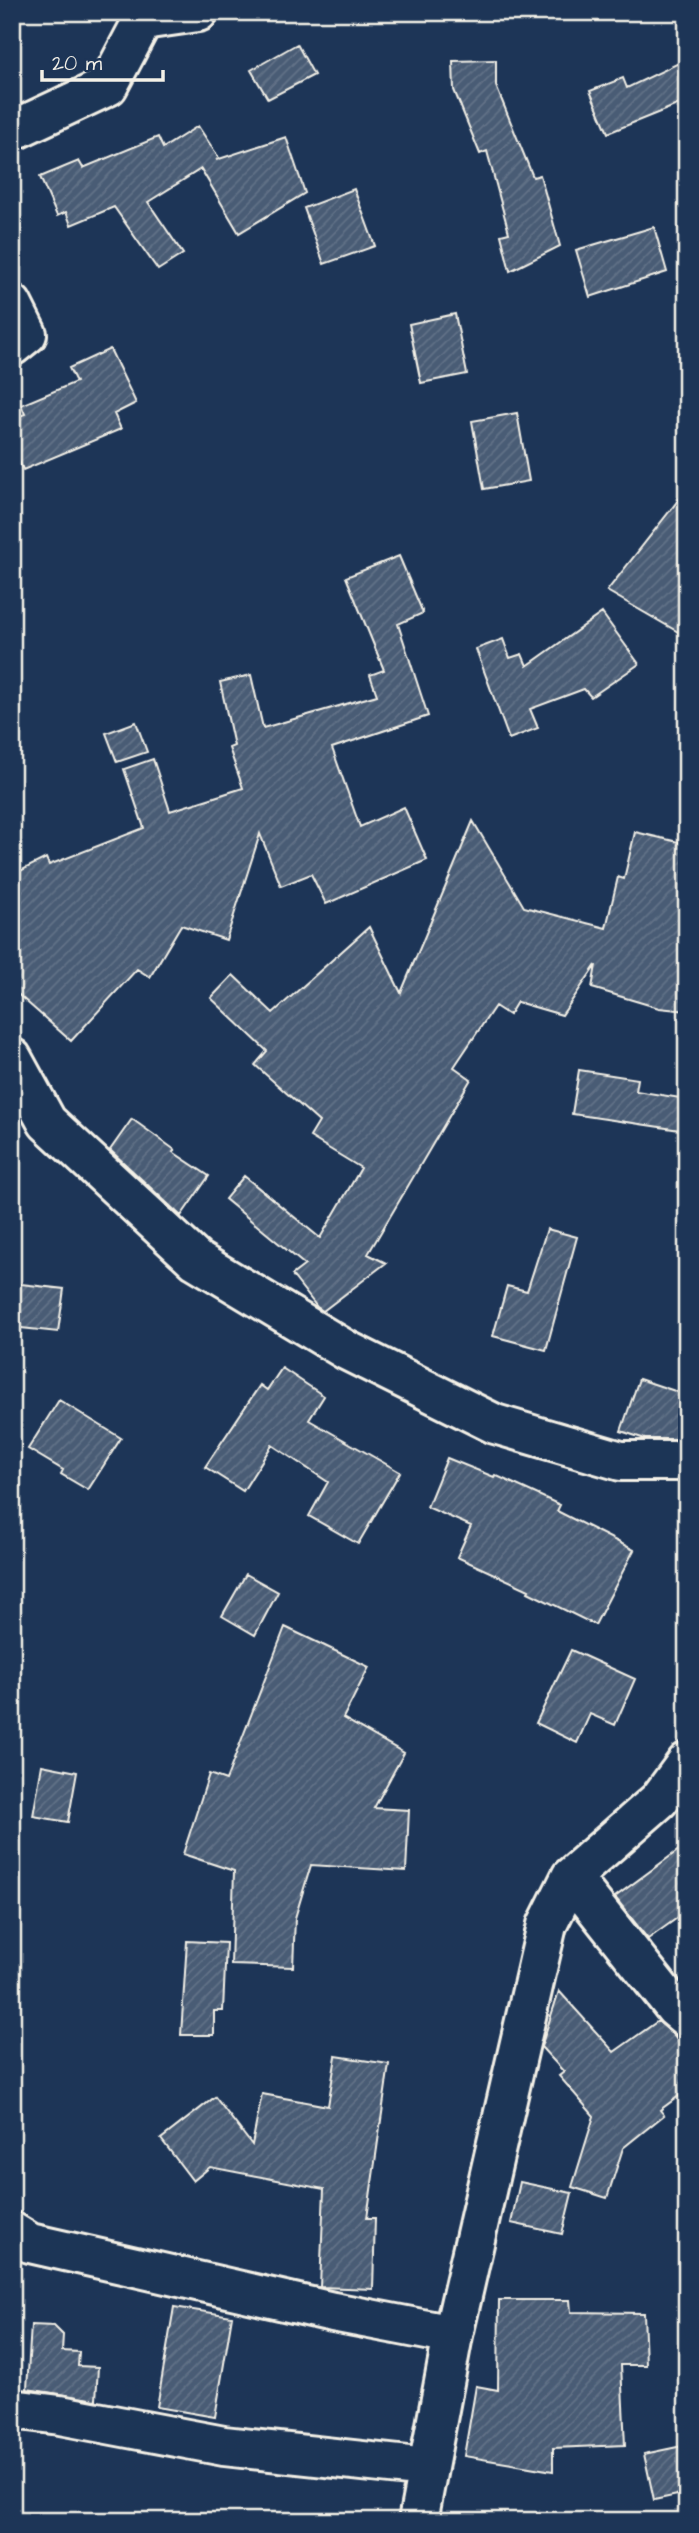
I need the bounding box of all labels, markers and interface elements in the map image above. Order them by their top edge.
scale bar [42,38,163,82]
text: 20 m [52,49,103,78]

